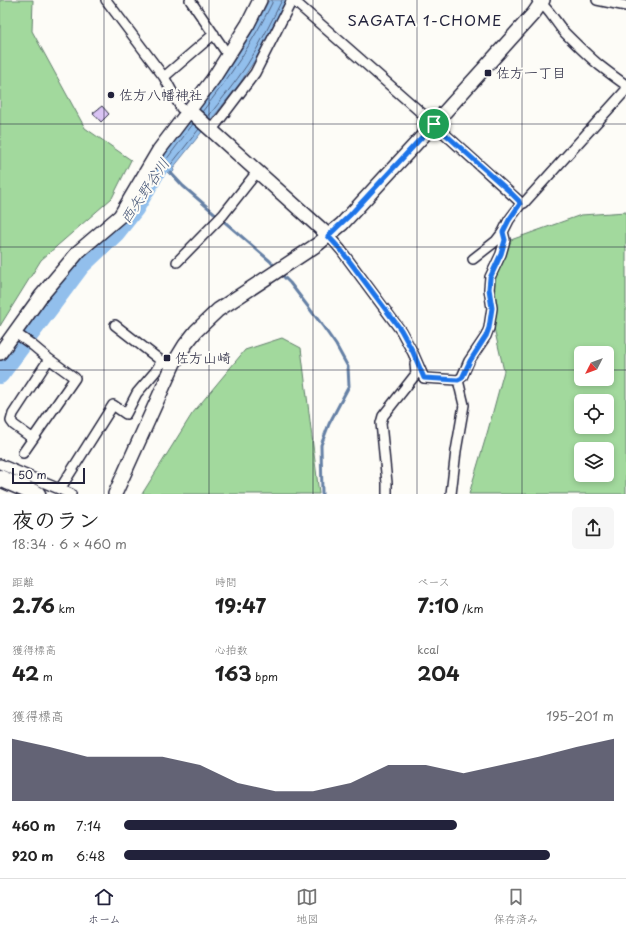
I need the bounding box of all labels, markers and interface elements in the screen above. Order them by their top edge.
district label: SAGATA 1-CHOME [347,8,503,31]
place label: 佐方一丁目 [496,62,566,83]
marker: 佐方一丁目 [483,68,493,78]
place label: 佐方八幡神社 [119,84,203,105]
marker: 佐方八幡神社 [106,90,116,100]
pin [417,107,451,141]
icon: arrive [423,113,445,135]
water label: 西矢野谷川 [113,153,174,228]
north arrow [574,346,614,386]
map controls [574,346,614,482]
place label: 佐方山崎 [175,347,231,368]
marker: 佐方山崎 [162,353,172,363]
button: locate [574,394,614,434]
button: layers [574,442,614,482]
scale bar [12,466,85,485]
text: 50 m [18,466,47,483]
text: 夜のラン [12,502,100,535]
button: share [572,507,614,549]
text: 18:34 · 6 × 460 m [12,534,127,553]
text: 距離 [12,573,34,590]
text: 時間 [215,573,237,590]
text: ペース [417,573,450,590]
text: 2.76 [12,590,55,620]
text: 19:47 [215,590,266,620]
text: 7:10 [417,590,459,620]
text: km [55,600,75,617]
text: /km [459,600,483,617]
text: 獲得標高 [12,641,56,658]
text: 心拍数 [215,641,248,658]
text: kcal [417,641,439,658]
text: 42 [12,658,39,688]
text: 163 [215,658,252,688]
text: 204 [417,658,460,688]
text: m [39,668,53,685]
text: bpm [252,668,278,685]
text: 獲得標高 [12,706,64,725]
text: 195–201 m [546,706,614,725]
text: 460 m [12,816,55,835]
text: 7:14 [76,816,101,835]
text: 920 m [12,846,53,865]
text: 6:48 [76,846,105,865]
tab: ホーム [88,886,120,927]
tab: 地図 [296,886,318,927]
tab: 保存済み [494,886,538,927]

